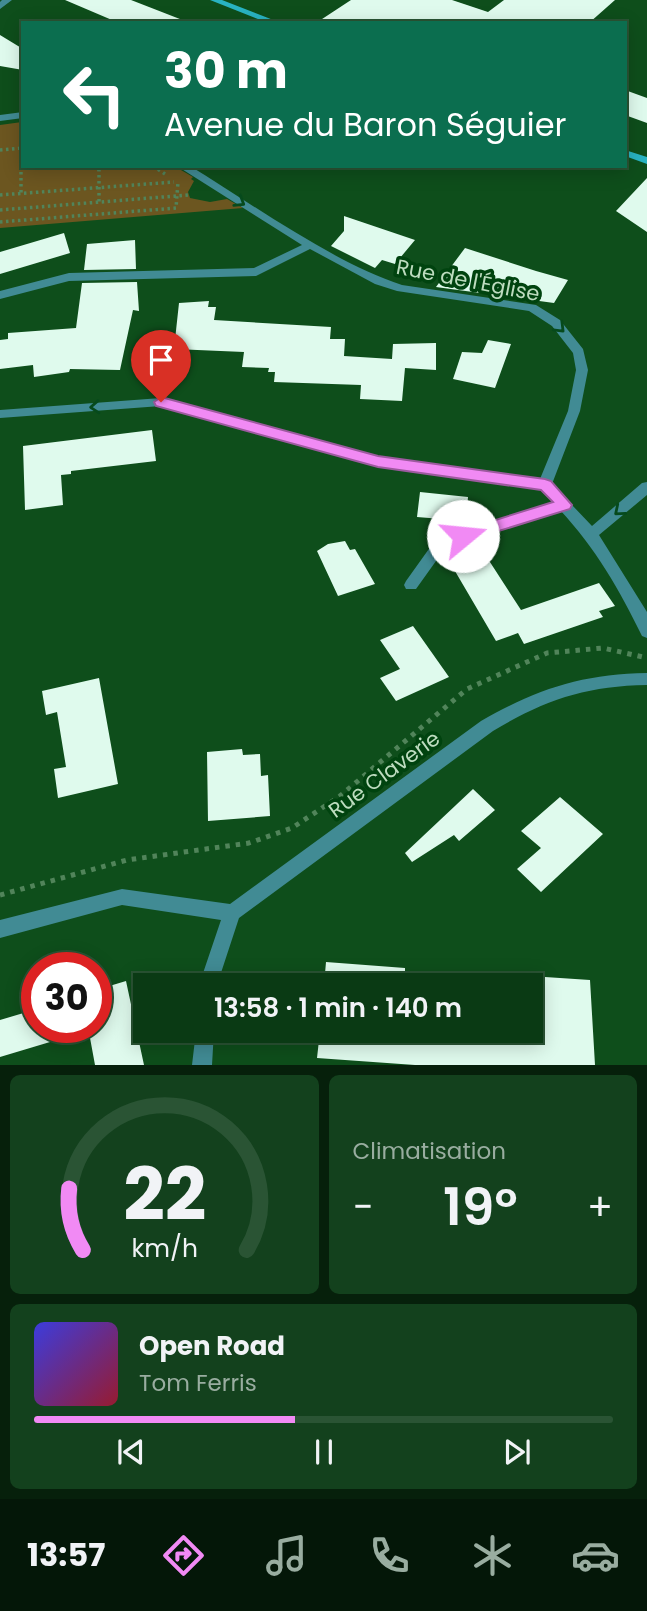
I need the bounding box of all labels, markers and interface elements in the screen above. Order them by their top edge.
text: 30 m [164,37,288,105]
icon: left [49,49,140,140]
text: Avenue du Baron Séguier [164,102,566,147]
one-way arrow [233,194,246,207]
street label: Rue de l'Église [394,252,542,308]
one-way arrow [552,319,565,332]
pin [131,330,191,402]
icon: arrive [142,341,180,379]
one-way arrow [89,399,100,414]
position arrow [426,499,500,573]
one-way arrow [615,502,627,515]
street label: Rue Claverie [322,724,446,824]
speed limit sign: 30 [21,952,112,1043]
text: 13:58 · 1 min · 140 m [214,990,462,1026]
text: Climatisation [353,1135,506,1167]
text: 22 [123,1145,206,1246]
text: 19° [443,1170,517,1243]
text: − [353,1180,373,1233]
text: + [587,1180,613,1233]
text: km/h [131,1231,198,1266]
text: Open Road [139,1328,285,1364]
text: Tom Ferris [139,1367,257,1399]
icon: previous [112,1433,150,1471]
icon: pause [305,1433,343,1471]
icon: next [498,1433,536,1471]
icon: directions [159,1531,208,1580]
icon: music [262,1531,311,1580]
icon: phone [365,1531,414,1580]
icon: climate [468,1531,517,1580]
icon: car [571,1531,620,1580]
text: 13:57 [27,1532,105,1577]

